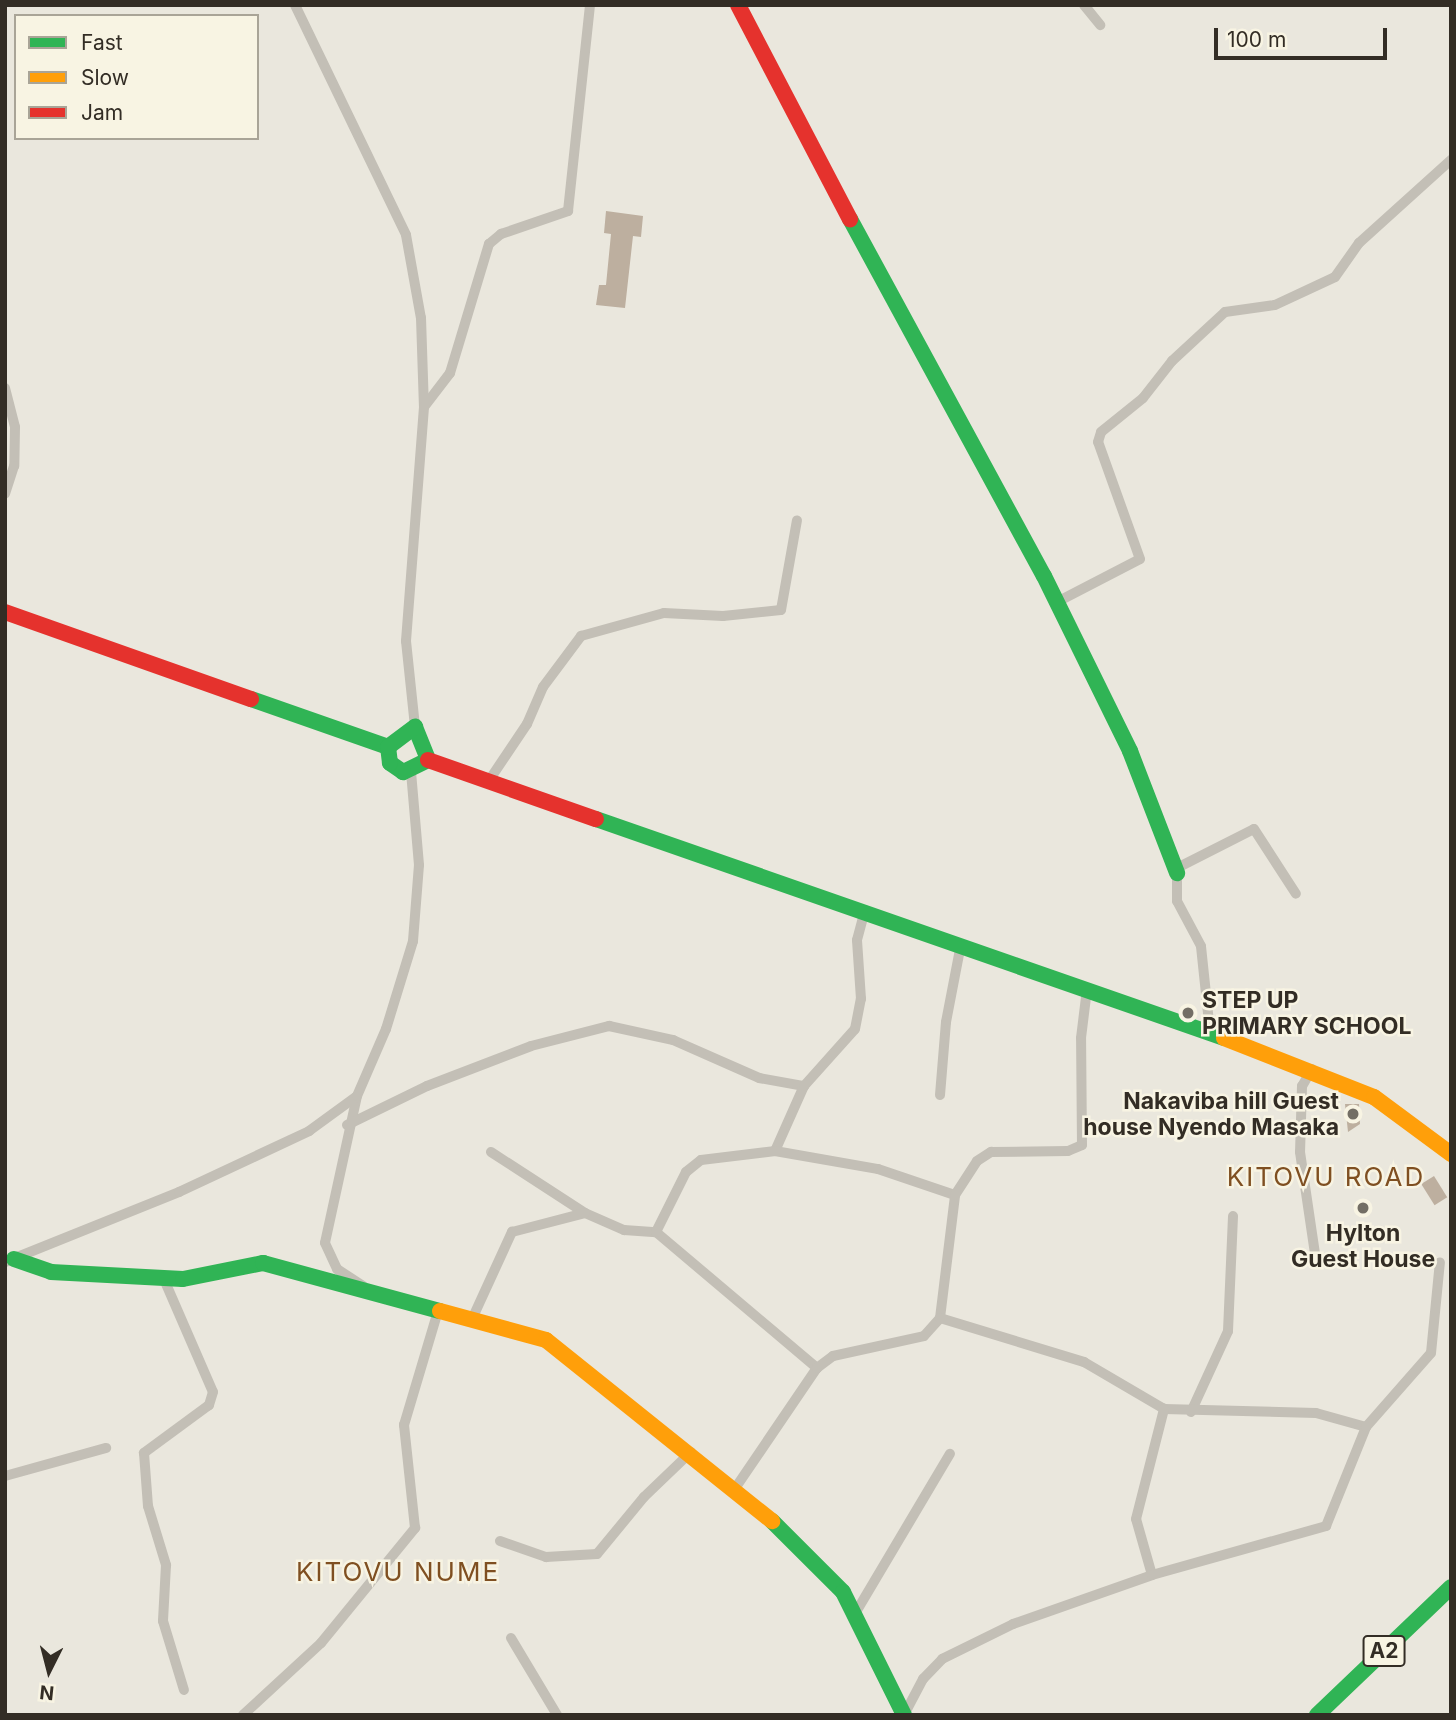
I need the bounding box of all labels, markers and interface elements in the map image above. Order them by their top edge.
legend [14,14,259,140]
scale bar [1218,14,1391,58]
text: 100 m [1227,27,1286,52]
text: Fast [81,30,123,55]
text: Slow [81,65,129,90]
text: Jam [81,100,123,125]
place label: STEP UP PRIMARY SCHOOL [1202,986,1411,1040]
marker: STEP UP PRIMARY SCHOOL [1180,1005,1196,1021]
place label: Nakaviba hill Guest house Nyendo Masaka [1083,1087,1339,1141]
marker: Nakaviba hill Guest house Nyendo Masaka [1345,1106,1361,1122]
district label: KITOVU ROAD [1228,1161,1424,1193]
marker: Hylton Guest House [1355,1200,1371,1216]
place label: Hylton Guest House [1291,1219,1435,1273]
district label: KITOVU NUME [297,1556,499,1588]
road number: A2 [1361,1634,1407,1668]
north arrow [14,1636,84,1706]
text: N [38,1680,55,1705]

